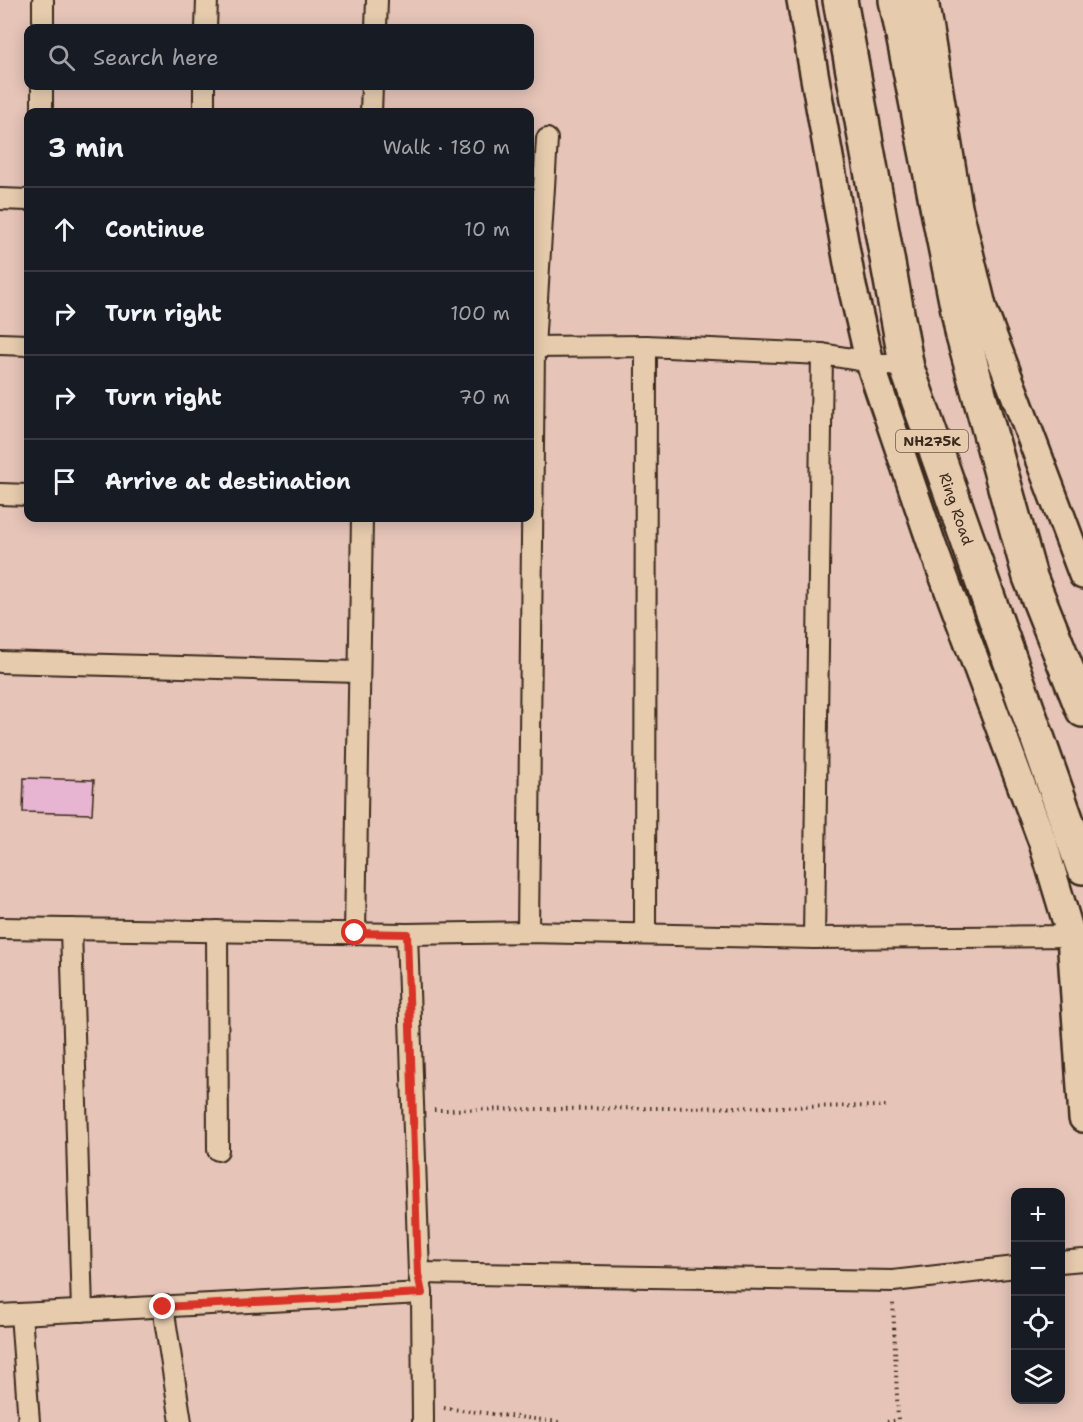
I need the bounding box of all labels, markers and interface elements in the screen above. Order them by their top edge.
search box [24,24,534,90]
icon: search [45,41,78,74]
text: Search here [93,43,219,72]
text: 3 min [48,130,124,165]
text: Walk · 180 m [383,134,510,160]
icon: ahead [48,213,81,246]
text: Continue [105,215,205,244]
text: 10 m [464,216,510,242]
icon: right [48,297,81,330]
text: Turn right [105,299,222,328]
text: 100 m [450,300,510,326]
icon: right [48,381,81,414]
text: Turn right [105,383,222,412]
text: 70 m [458,384,510,410]
road number: NH275K [896,430,968,452]
icon: arrive [48,465,81,498]
text: Arrive at destination [105,467,351,496]
street label: Ring Road [934,470,978,548]
route start [341,919,367,945]
map controls [1011,1188,1065,1404]
button: + [1011,1188,1065,1242]
button: − [1011,1242,1065,1296]
route end [149,1293,175,1319]
button: locate [1011,1296,1065,1350]
button: layers [1011,1350,1065,1404]

